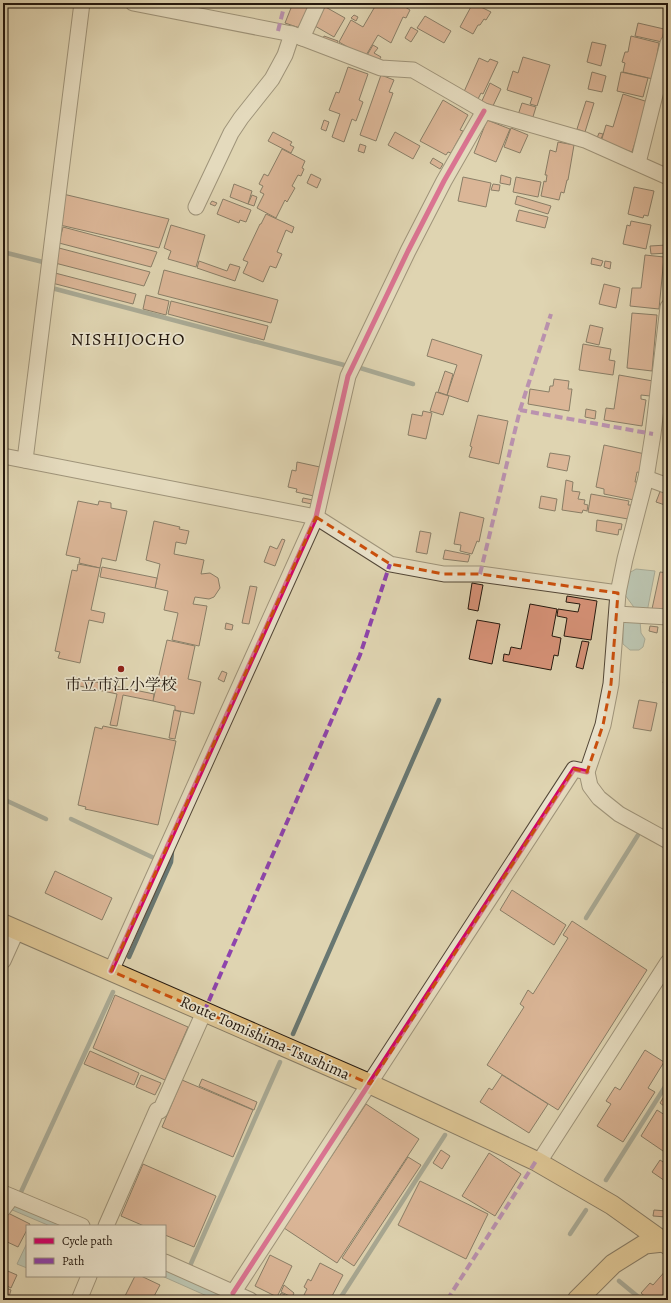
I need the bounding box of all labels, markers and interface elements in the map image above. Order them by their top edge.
district label: NISHIJOCHO [71,327,185,351]
marker: 市立市江小学校 [116,664,126,674]
place label: 市立市江小学校 [65,674,177,696]
street label: Route Tomishima-Tsushima [177,991,354,1086]
legend [26,1225,166,1277]
text: Cycle path [62,1233,113,1249]
text: Path [62,1253,85,1269]

